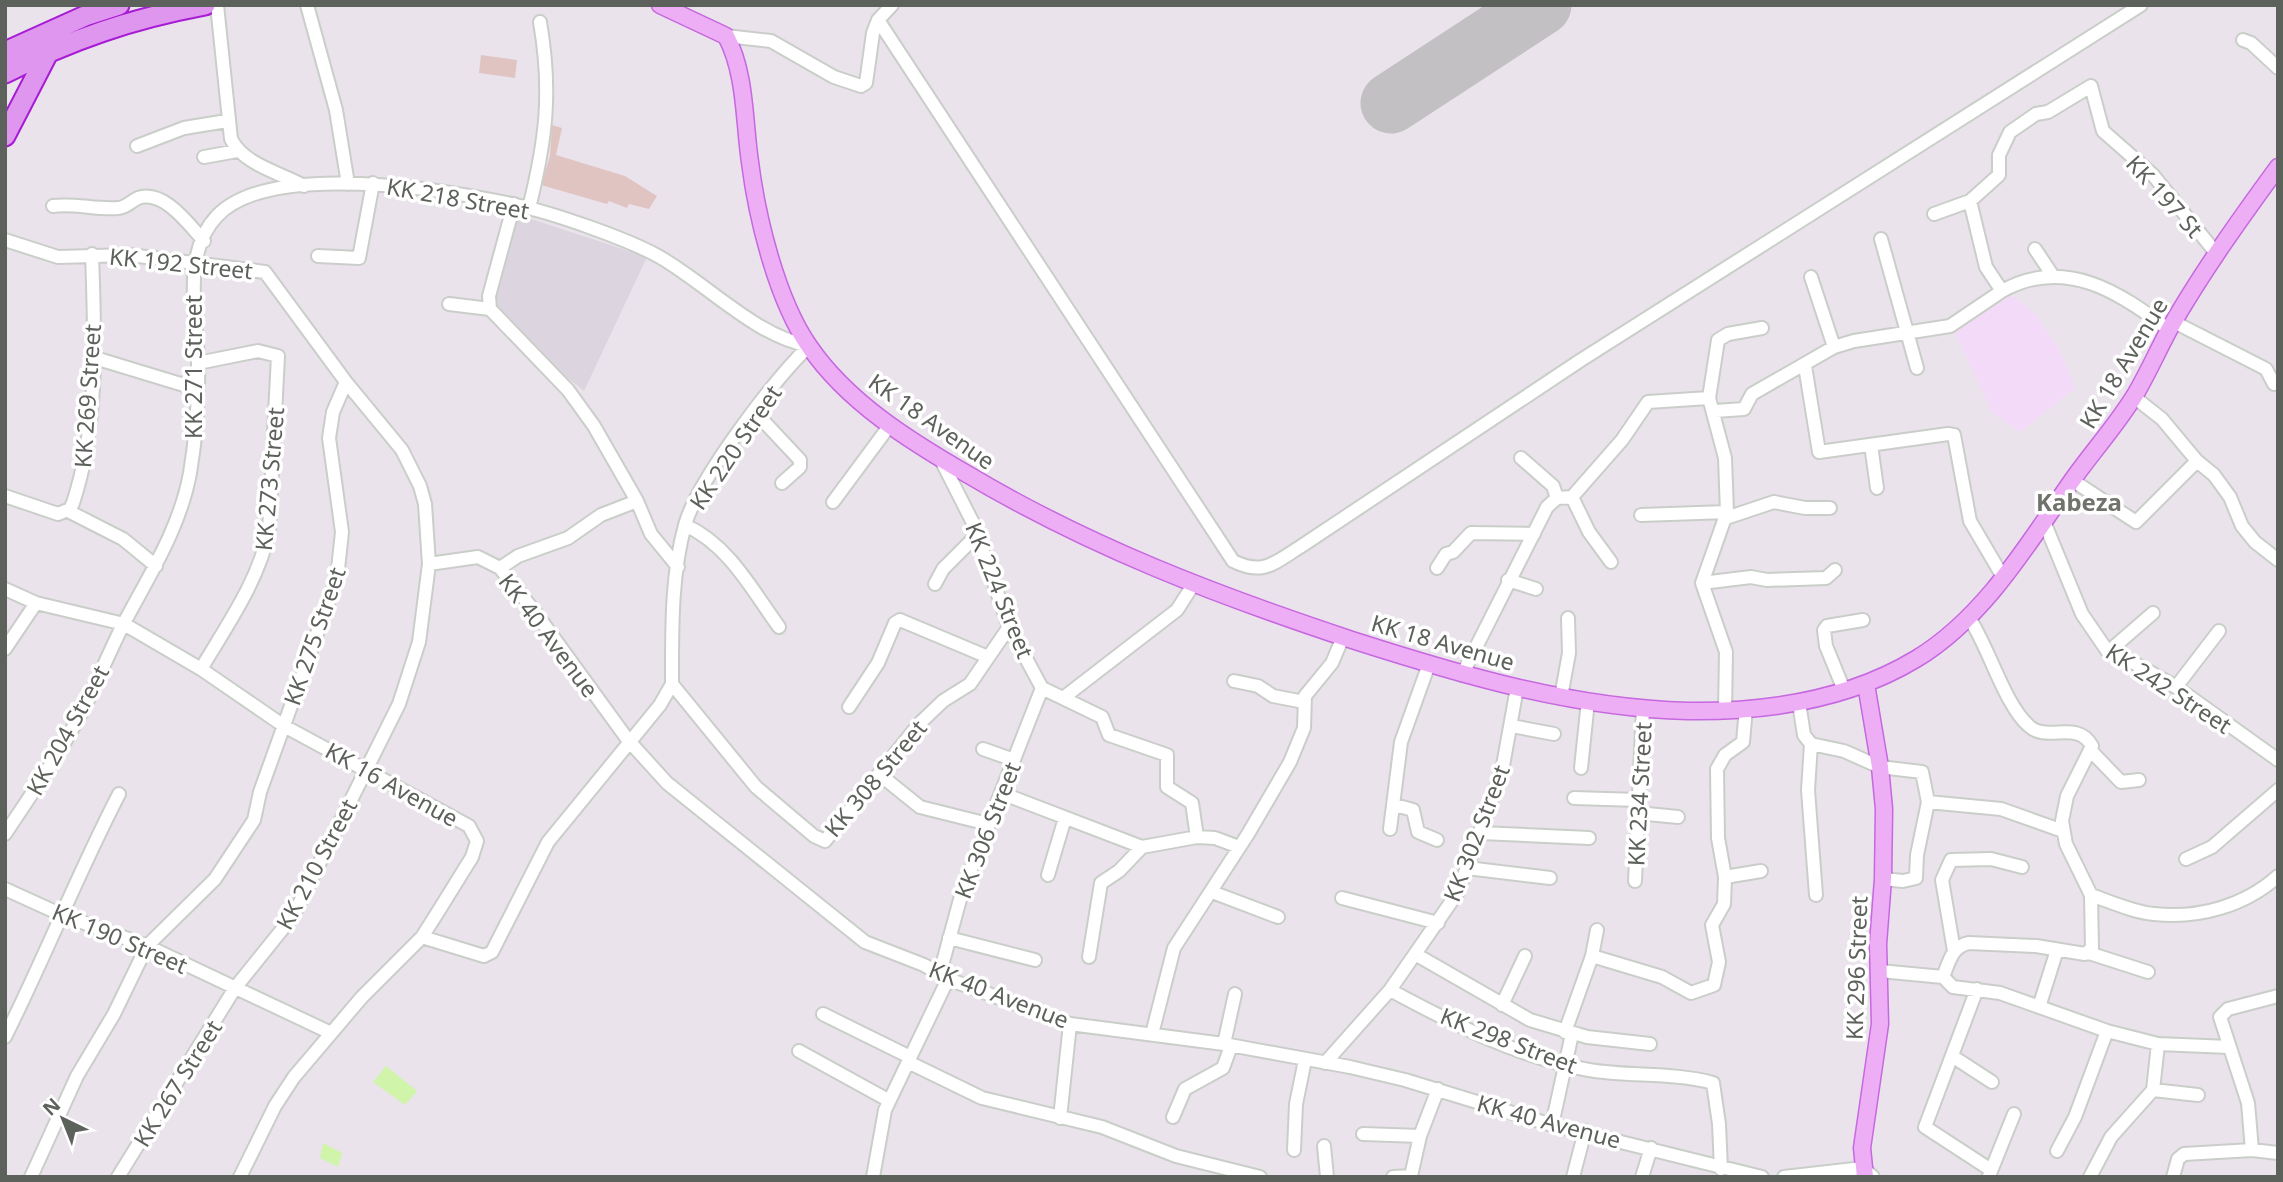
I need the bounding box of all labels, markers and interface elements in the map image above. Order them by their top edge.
street label: KK 197 St [2119,148,2211,244]
street label: KK 218 Street [384,170,532,226]
street label: KK 192 Street [108,240,254,286]
street label: KK 18 Avenue [2071,292,2175,434]
street label: KK 271 Street [177,295,209,439]
street label: KK 269 Street [66,323,108,469]
street label: KK 18 Avenue [862,366,1002,476]
street label: KK 220 Street [681,378,789,516]
street label: KK 273 Street [247,406,291,552]
district label: Kabeza [2036,485,2122,518]
street label: KK 224 Street [958,517,1042,663]
street label: KK 275 Street [275,563,353,709]
street label: KK 40 Avenue [492,566,606,704]
street label: KK 18 Avenue [1368,606,1518,678]
street label: KK 242 Street [2100,635,2238,741]
street label: KK 204 Street [18,659,116,801]
street label: KK 308 Street [816,713,934,843]
street label: KK 234 Street [1619,721,1659,867]
street label: KK 16 Avenue [320,734,464,834]
street label: KK 306 Street [946,757,1028,903]
street label: KK 302 Street [1435,760,1517,906]
street label: KK 210 Street [268,793,364,935]
street label: KK 190 Street [47,895,193,981]
street label: KK 296 Street [1837,895,1875,1041]
street label: KK 40 Avenue [924,953,1074,1035]
street label: KK 298 Street [1436,999,1582,1081]
street label: KK 267 Street [125,1013,229,1153]
north arrow [28,1084,98,1154]
street label: KK 40 Avenue [1474,1086,1624,1156]
text: N [37,1092,66,1121]

